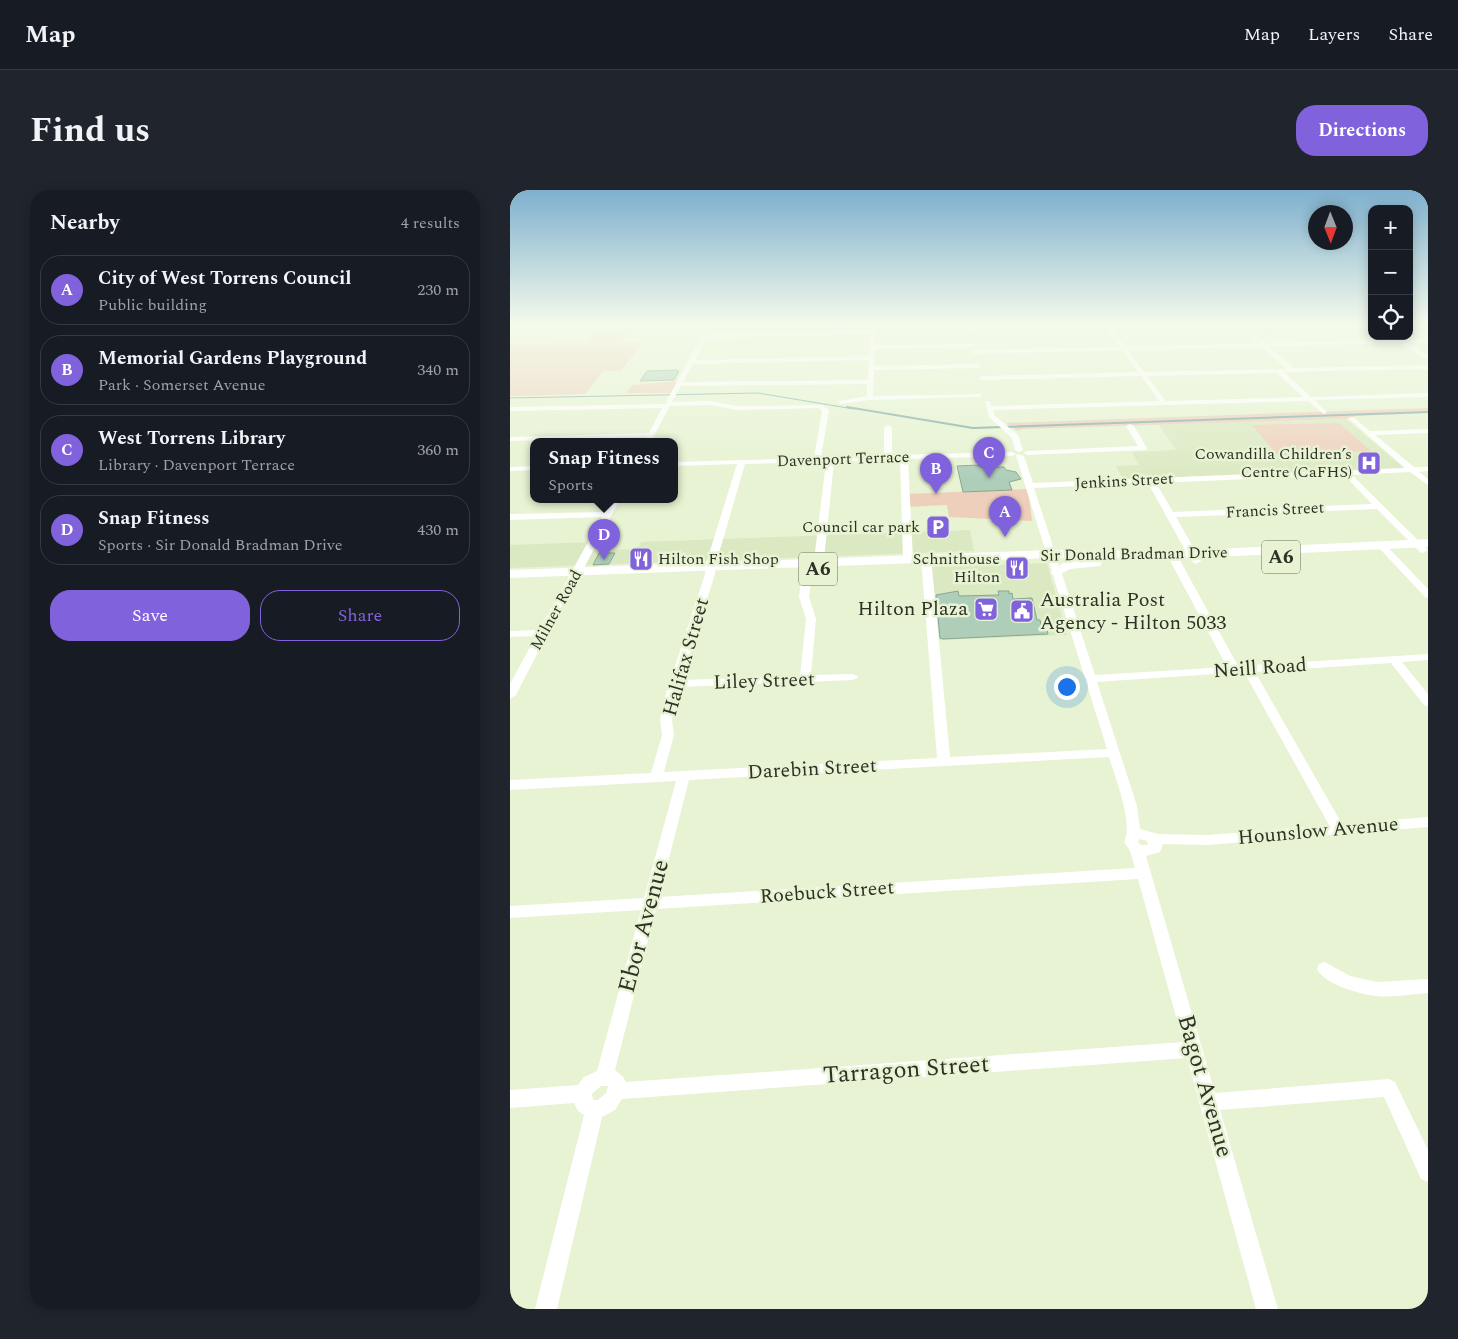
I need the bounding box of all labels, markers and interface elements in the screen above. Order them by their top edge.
text: Map [25,17,75,53]
text: Map [1244,21,1280,48]
text: Layers [1308,21,1360,48]
text: Share [1388,21,1433,48]
text: Find us [30,104,150,157]
button: Directions [1296,105,1428,156]
north arrow [1308,205,1353,250]
map controls [1368,205,1413,340]
button: + [1368,205,1413,250]
text: Nearby [50,207,120,239]
text: 4 results [401,211,460,235]
button: − [1368,250,1413,295]
text: City of West Torrens Council [98,264,352,293]
text: A [61,278,73,302]
text: 230 m [417,278,459,302]
text: Public building [98,293,207,317]
button: locate [1368,295,1413,340]
text: Memorial Gardens Playground [98,344,367,373]
text: B [61,358,73,382]
text: 340 m [417,358,459,382]
text: Park · Somerset Avenue [98,373,265,397]
text: West Torrens Library [98,424,285,453]
pin: C [973,437,1005,478]
text: C [61,438,73,462]
text: 360 m [417,438,459,462]
popup [530,438,678,503]
place label: Cowandilla Children’s Centre (CaFHS) [1195,442,1352,484]
text: Snap Fitness [548,444,660,473]
street label: Davenport Terrace [776,445,910,473]
hospital icon: Cowandilla Children’s Centre (CaFHS) [1356,450,1382,476]
text: Library · Davenport Terrace [98,453,295,477]
pin: B [920,453,952,494]
street label: Jenkins Street [1074,466,1174,496]
text: Sports [548,473,593,497]
street label: Francis Street [1225,495,1325,525]
pin: A [989,496,1021,537]
text: Snap Fitness [98,504,210,533]
parking icon: Council car park [925,514,951,540]
place label: Council car park [802,515,920,539]
text: D [61,518,73,542]
text: 430 m [417,518,459,542]
pin: D [588,519,620,560]
text: Sports · Sir Donald Bradman Drive [98,533,343,557]
street label: Sir Donald Bradman Drive [1040,540,1228,568]
road number: A6 [1262,541,1300,574]
restaurant icon: Hilton Fish Shop [628,546,654,572]
place label: Hilton Fish Shop [658,547,779,571]
place label: Schnithouse Hilton [913,547,1000,589]
road number: A6 [799,552,837,586]
restaurant icon: Schnithouse Hilton [1004,555,1030,581]
street label: Milner Road [524,565,588,655]
place label: Australia Post Agency - Hilton 5033 [1040,585,1226,638]
button: Save [50,590,250,641]
button: Share [260,590,460,641]
street label: Halifax Street [655,594,717,720]
place label: Hilton Plaza [858,594,968,624]
supermarket icon: Hilton Plaza [973,596,999,622]
public building icon: Australia Post Agency - Hilton 5033 [1009,598,1035,624]
street label: Neill Road [1212,650,1308,686]
street label: Liley Street [713,664,815,698]
your location [1054,674,1080,700]
street label: Darebin Street [747,751,877,787]
street label: Hounslow Avenue [1236,809,1400,853]
street label: Ebor Avenue [609,855,679,997]
street label: Roebuck Street [759,872,895,912]
street label: Bagot Avenue [1167,1010,1243,1162]
street label: Tarragon Street [822,1046,990,1094]

